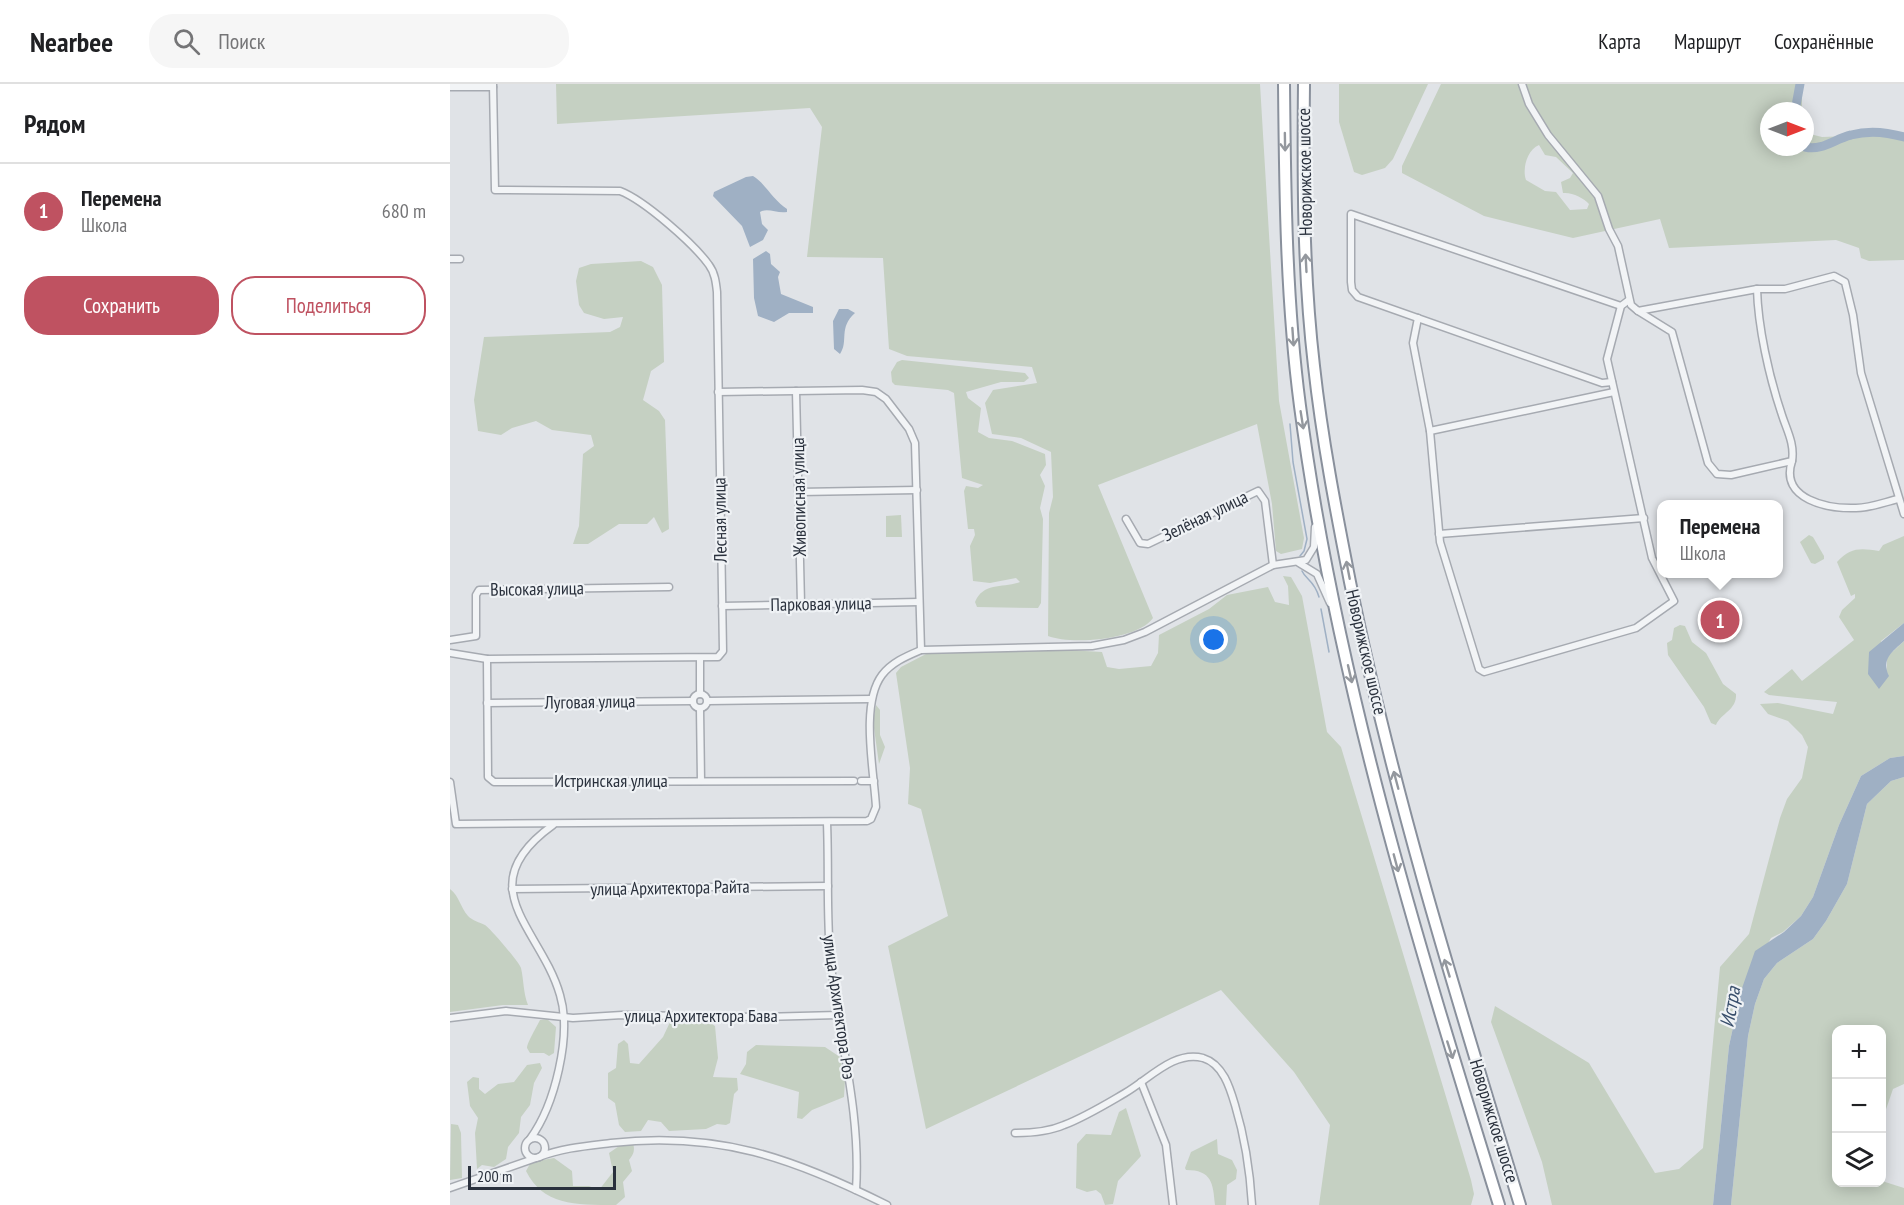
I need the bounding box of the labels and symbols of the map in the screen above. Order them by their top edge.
north arrow [1760,102,1814,156]
street label: Новорижское шоссе [1292,108,1317,236]
one-way arrow [1279,132,1291,152]
one-way arrow [1301,254,1312,274]
one-way arrow [1288,327,1299,347]
one-way arrow [1297,410,1308,430]
street label: Живописная улица [786,437,811,558]
street label: Лесная улица [707,477,732,564]
street label: Зелёная улица [1158,485,1251,546]
one-way arrow [1342,560,1353,580]
street label: Высокая улица [490,576,584,601]
street label: Новорижское шоссе [1341,587,1392,717]
street label: Парковая улица [770,591,872,616]
pin: 1 [1700,598,1740,642]
your location [1199,625,1228,654]
one-way arrow [1345,663,1356,683]
street label: Луговая улица [543,689,636,714]
street label: Истринская улица [554,769,668,792]
one-way arrow [1389,771,1401,790]
one-way arrow [1391,853,1402,872]
street label: улица Архитектора Райта [590,875,750,900]
street label: улица Архитектора Роэ [818,933,861,1081]
one-way arrow [1441,959,1452,978]
water label: Истра [1714,984,1747,1029]
street label: улица Архитектора Бава [624,1004,778,1027]
one-way arrow [1445,1040,1456,1059]
street label: Новорижское шоссе [1465,1056,1524,1185]
scale bar [468,1163,616,1190]

